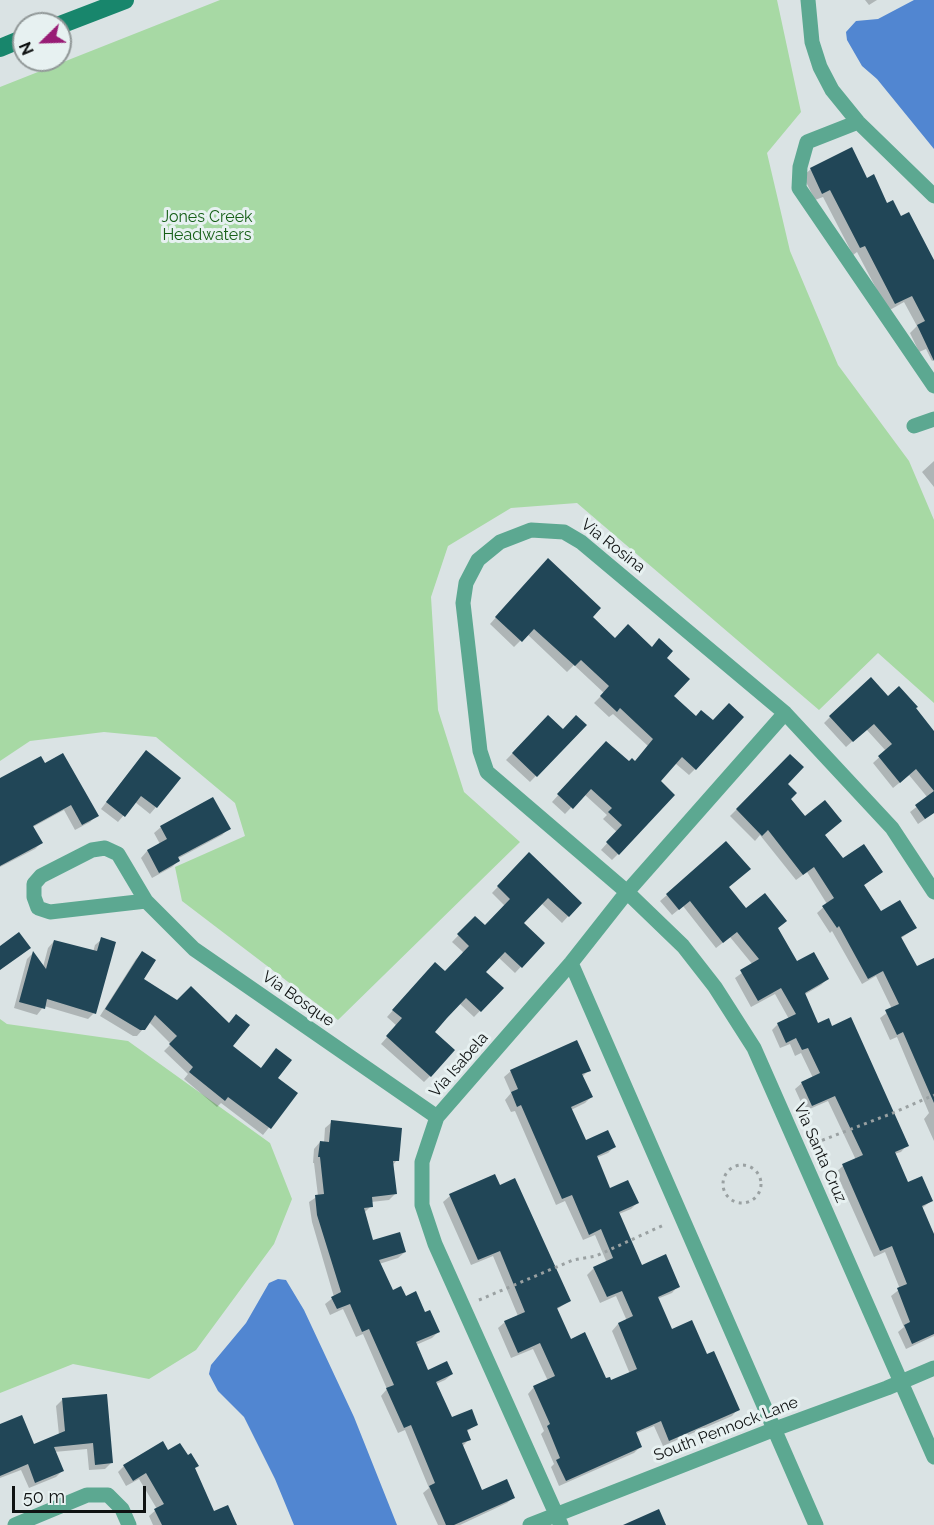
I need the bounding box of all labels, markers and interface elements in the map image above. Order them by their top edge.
north arrow [12,12,72,72]
text: N [16,39,38,58]
park label: Jones Creek Headwaters [161,207,253,245]
street label: Via Rosina [577,515,649,577]
street label: Via Bosque [258,967,338,1031]
street label: Via Isabela [426,1029,492,1101]
street label: Via Santa Cruz [789,1100,851,1206]
street label: South Pennock Lane [651,1393,801,1465]
scale bar [15,1474,148,1512]
text: 50 m [23,1486,65,1507]

